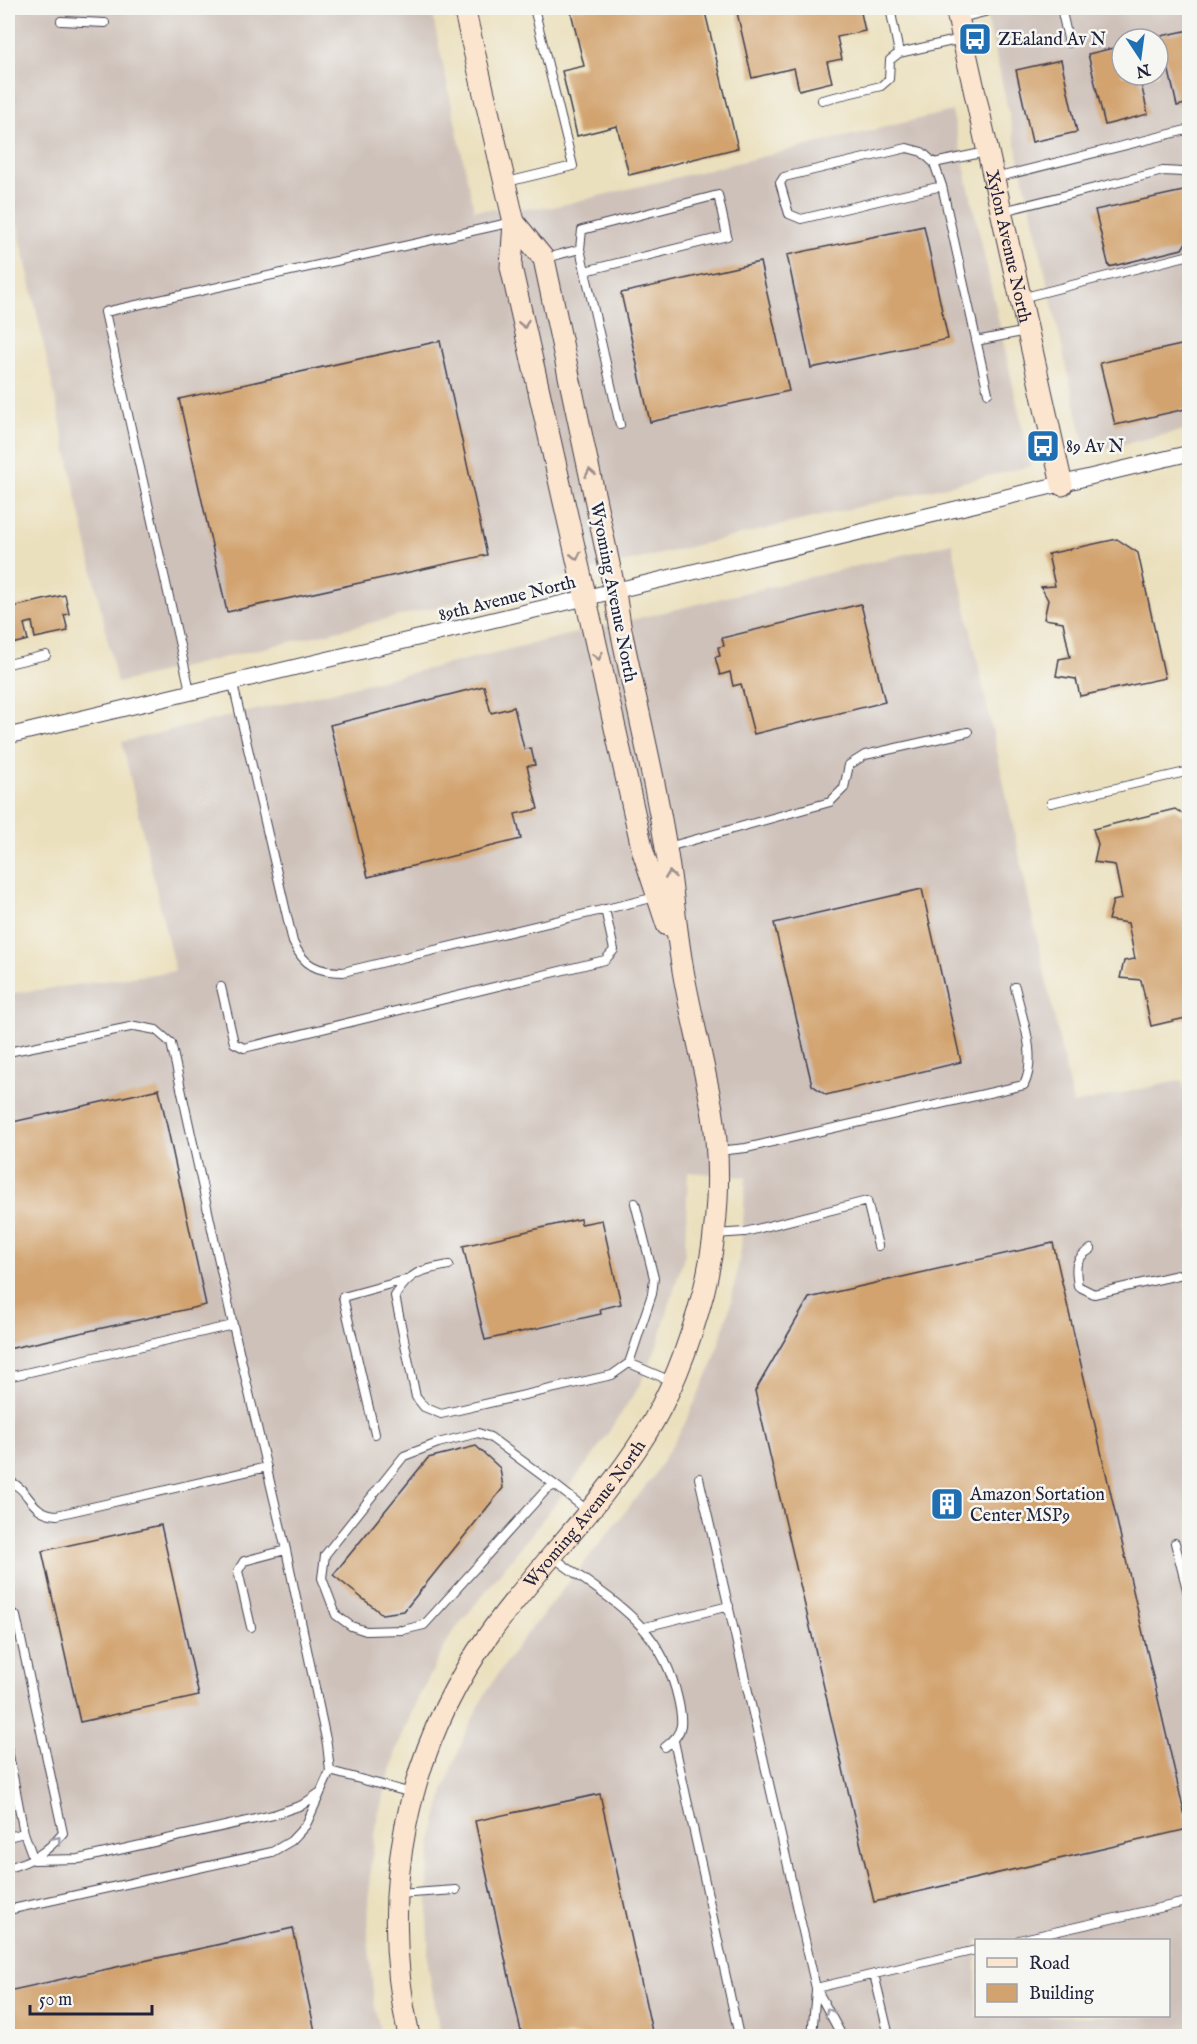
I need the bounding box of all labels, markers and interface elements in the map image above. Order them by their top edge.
bus stop icon: ZEaland Av N [957,21,993,57]
north arrow [1110,27,1170,87]
place label: ZEaland Av N [998,29,1106,52]
text: N [1134,58,1153,81]
street label: Xylon Avenue North [979,168,1036,326]
one-way arrow [516,319,529,329]
bus stop icon: 89 Av N [1025,428,1061,464]
place label: 89 Av N [1066,436,1125,459]
one-way arrow [584,468,597,478]
street label: Wyoming Avenue North [584,500,641,685]
one-way arrow [569,550,582,560]
street label: 89th Avenue North [436,571,579,628]
one-way arrow [590,651,603,661]
one-way arrow [664,870,676,879]
street label: Wyoming Avenue North [519,1436,652,1593]
place label: Amazon Sortation Center MSP9 [969,1484,1105,1528]
building icon: Amazon Sortation Center MSP9 [929,1486,965,1522]
one-way arrow [49,1836,60,1847]
legend [975,1939,1170,2017]
text: Road [1029,1953,1070,1976]
scale bar [30,1978,152,2016]
text: Building [1029,1983,1094,2006]
text: 50 m [39,1989,72,2012]
one-way arrow [825,2008,836,2019]

